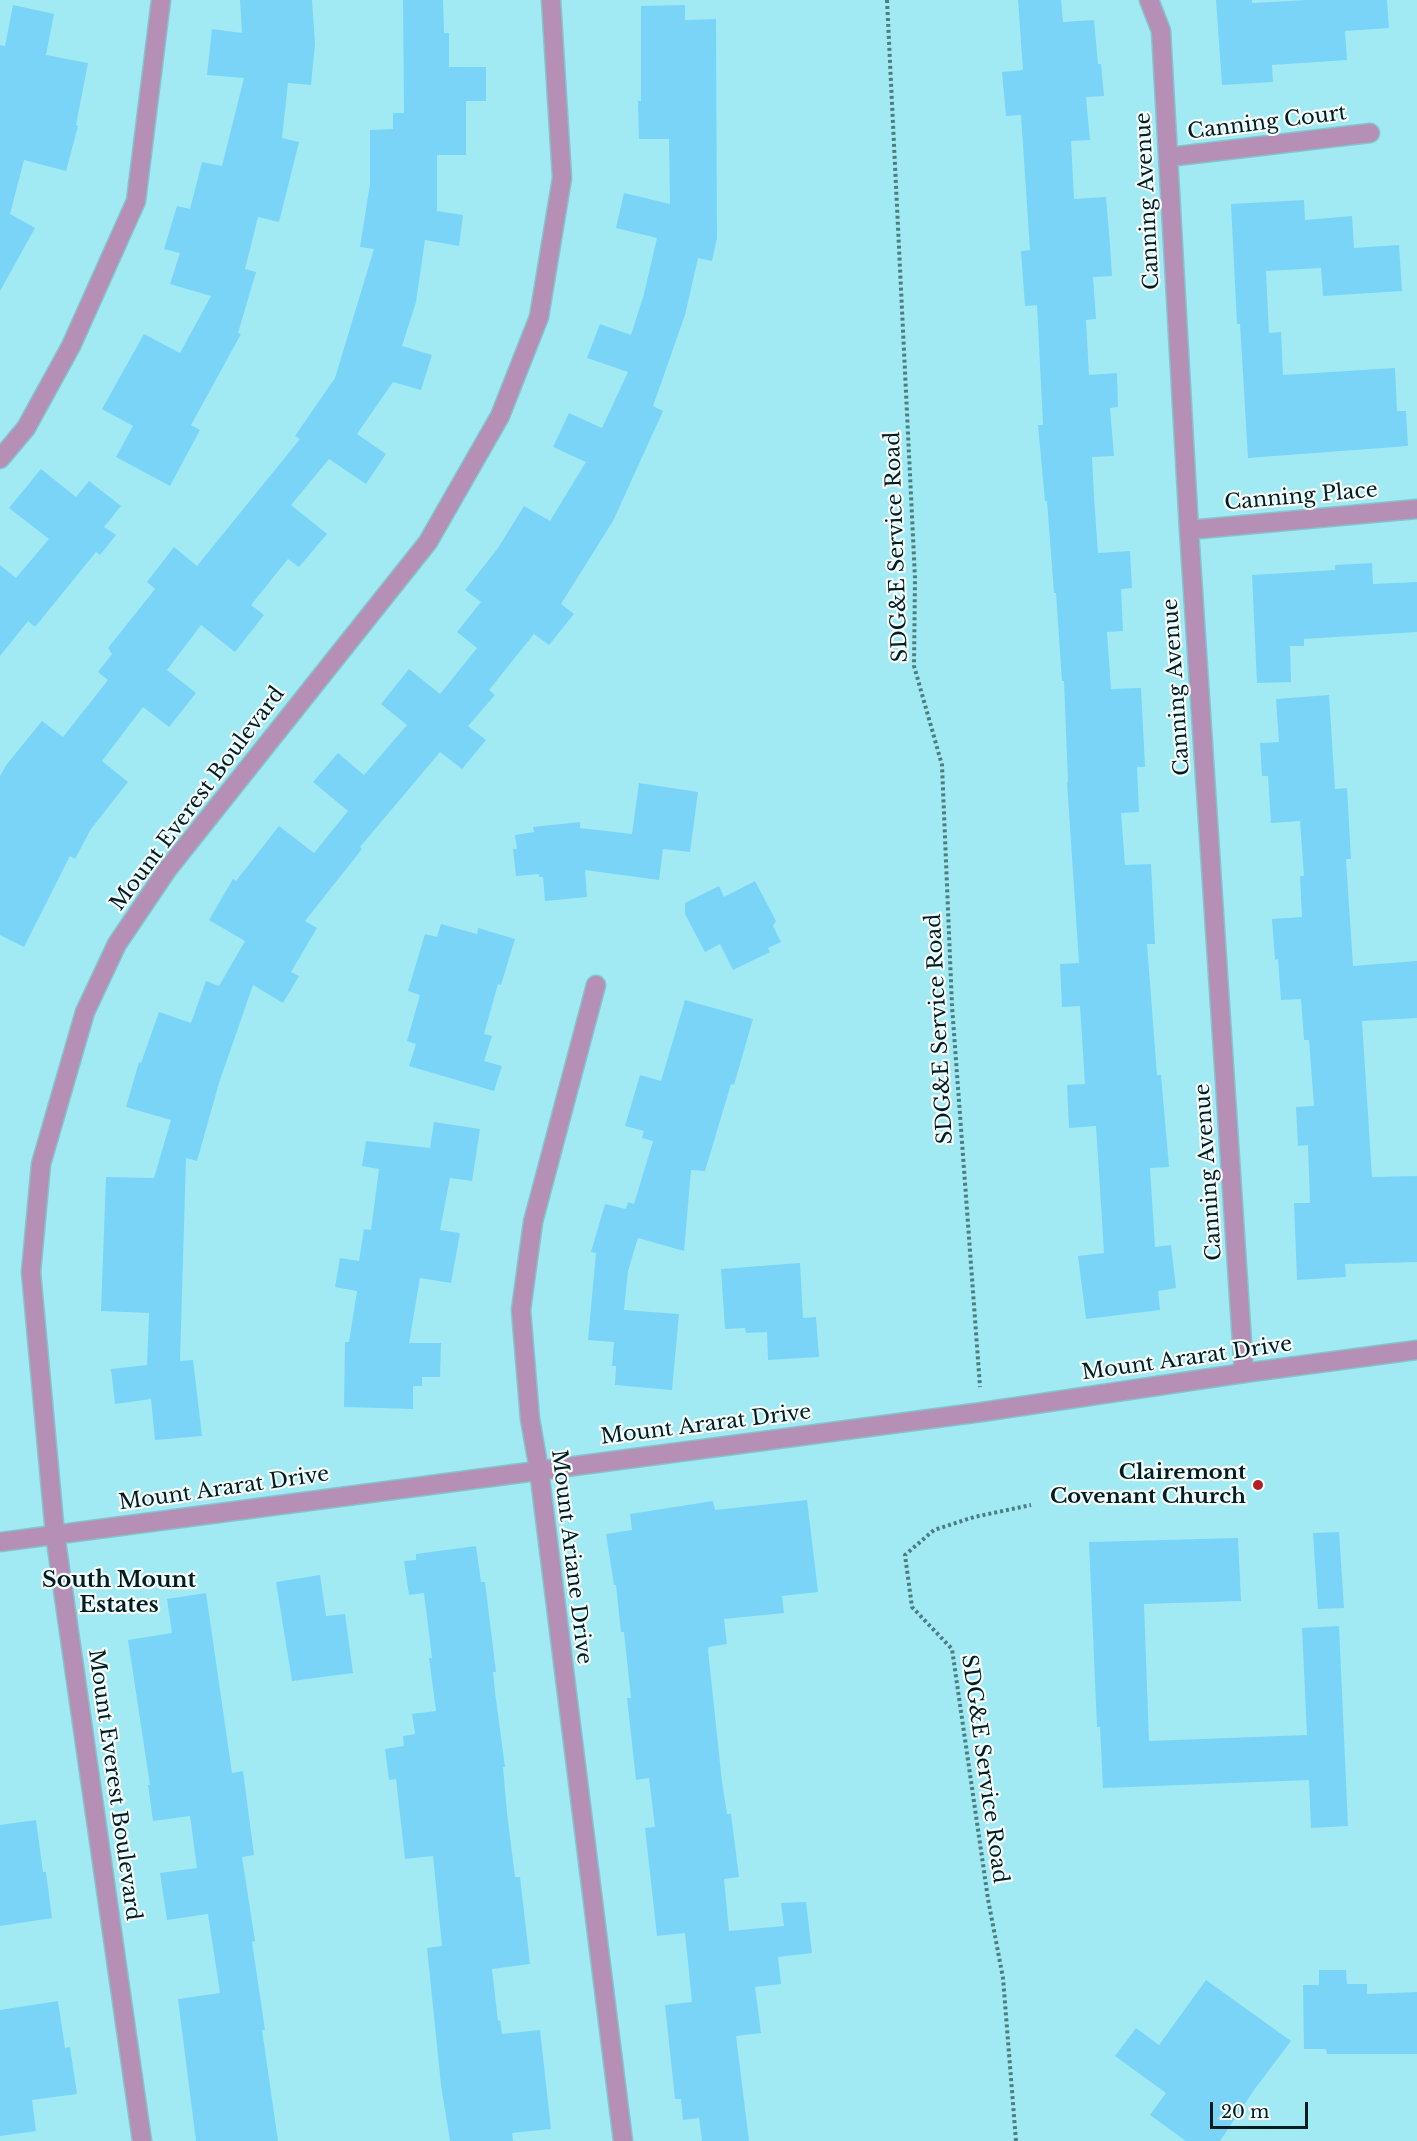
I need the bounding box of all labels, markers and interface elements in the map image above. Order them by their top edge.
street label: Canning Court [1186,101,1348,145]
street label: Canning Avenue [1131,112,1165,290]
street label: SDG&E Service Road [880,431,914,663]
street label: Canning Place [1223,478,1379,516]
street label: Canning Avenue [1158,598,1196,776]
street label: Mount Everest Boulevard [106,682,290,916]
street label: SDG&E Service Road [921,913,959,1145]
street label: Canning Avenue [1190,1083,1228,1261]
street label: Mount Ararat Drive [1080,1332,1294,1386]
street label: Mount Ararat Drive [599,1400,813,1450]
street label: Mount Ariane Drive [545,1448,597,1666]
place label: Clairemont Covenant Church [1050,1460,1246,1510]
street label: Mount Ararat Drive [117,1462,331,1516]
marker: Clairemont Covenant Church [1251,1478,1265,1492]
district label: South Mount Estates [42,1568,196,1620]
street label: Mount Everest Boulevard [82,1648,146,1922]
street label: SDG&E Service Road [955,1653,1013,1885]
scale bar [1213,2090,1310,2128]
text: 20 m [1221,2101,1269,2123]

